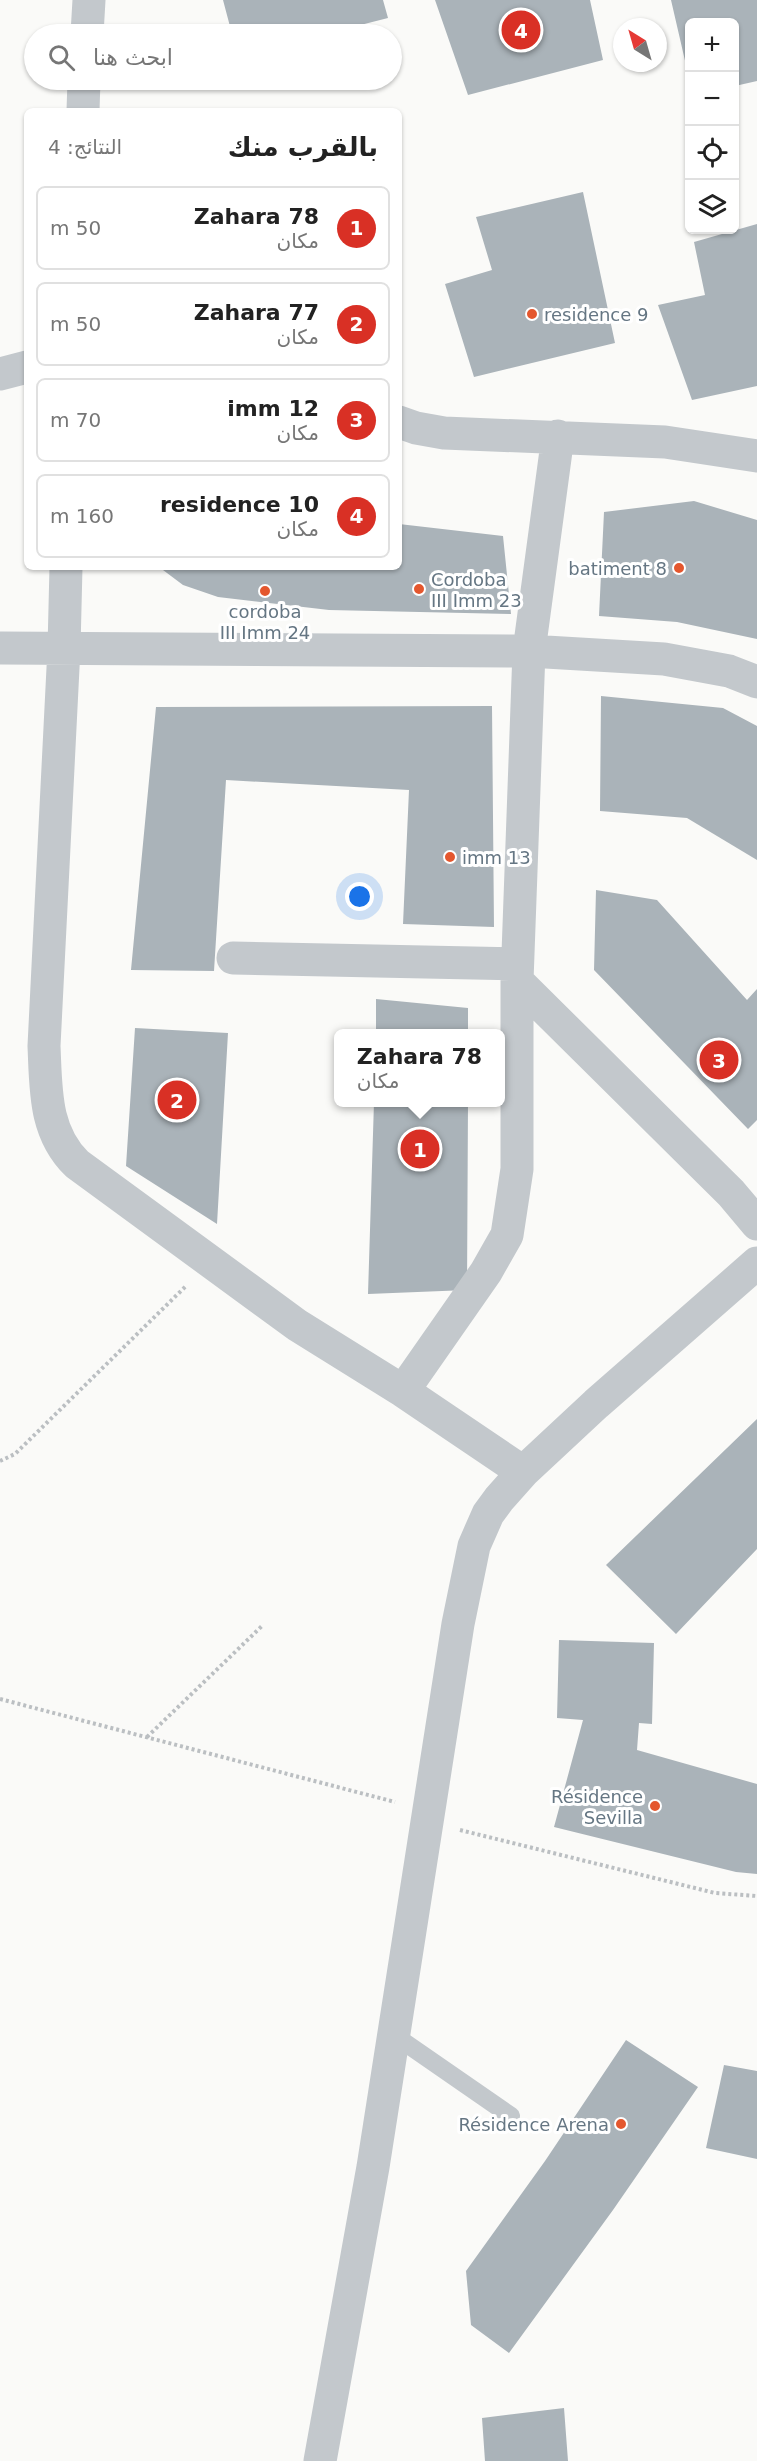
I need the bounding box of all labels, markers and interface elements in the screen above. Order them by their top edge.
pin: 4 [502,8,540,52]
north arrow [613,18,667,72]
map controls [685,18,739,234]
button: + [685,18,739,72]
search box [24,24,402,90]
icon: search [45,41,78,74]
text: ابحث هنا [93,45,173,70]
button: − [685,72,739,126]
button: locate [685,126,739,180]
text: بالقرب منك [228,132,378,162]
text: النتائج: 4 [48,135,122,159]
button: layers [685,180,739,234]
text: Zahara 78 [194,204,319,229]
text: 50 m [50,216,101,240]
text: 1 [350,216,363,240]
text: مكان [276,229,319,253]
text: Zahara 77 [194,300,319,325]
place label: residence 9 [544,304,649,325]
marker: residence 9 [525,307,539,321]
text: 50 m [50,312,101,336]
text: 2 [350,312,363,336]
text: مكان [276,325,319,349]
text: imm 12 [227,396,319,421]
text: 70 m [50,408,101,432]
text: 3 [350,408,363,432]
text: مكان [276,421,319,445]
text: residence 10 [160,492,319,517]
text: 160 m [50,504,114,528]
text: 4 [350,504,363,528]
text: مكان [276,517,319,541]
place label: batiment 8 [568,558,667,579]
marker: batiment 8 [672,561,686,575]
place label: Cordoba III Imm 23 [431,569,522,611]
marker: Cordoba III Imm 23 [412,582,426,596]
marker: cordoba III Imm 24 [258,584,272,598]
place label: cordoba III Imm 24 [220,601,310,643]
place label: imm 13 [462,847,531,868]
marker: imm 13 [443,850,457,864]
your location [345,882,374,911]
popup [334,1029,505,1107]
pin: 3 [700,1038,738,1082]
text: Zahara 78 [357,1044,482,1069]
text: مكان [357,1069,399,1093]
pin: 2 [158,1078,196,1122]
pin: 1 [400,1126,440,1172]
place label: Résidence Sevilla [551,1786,643,1828]
marker: Résidence Sevilla [648,1799,662,1813]
place label: Résidence Arena [458,2114,609,2135]
marker: Résidence Arena [614,2117,628,2131]

